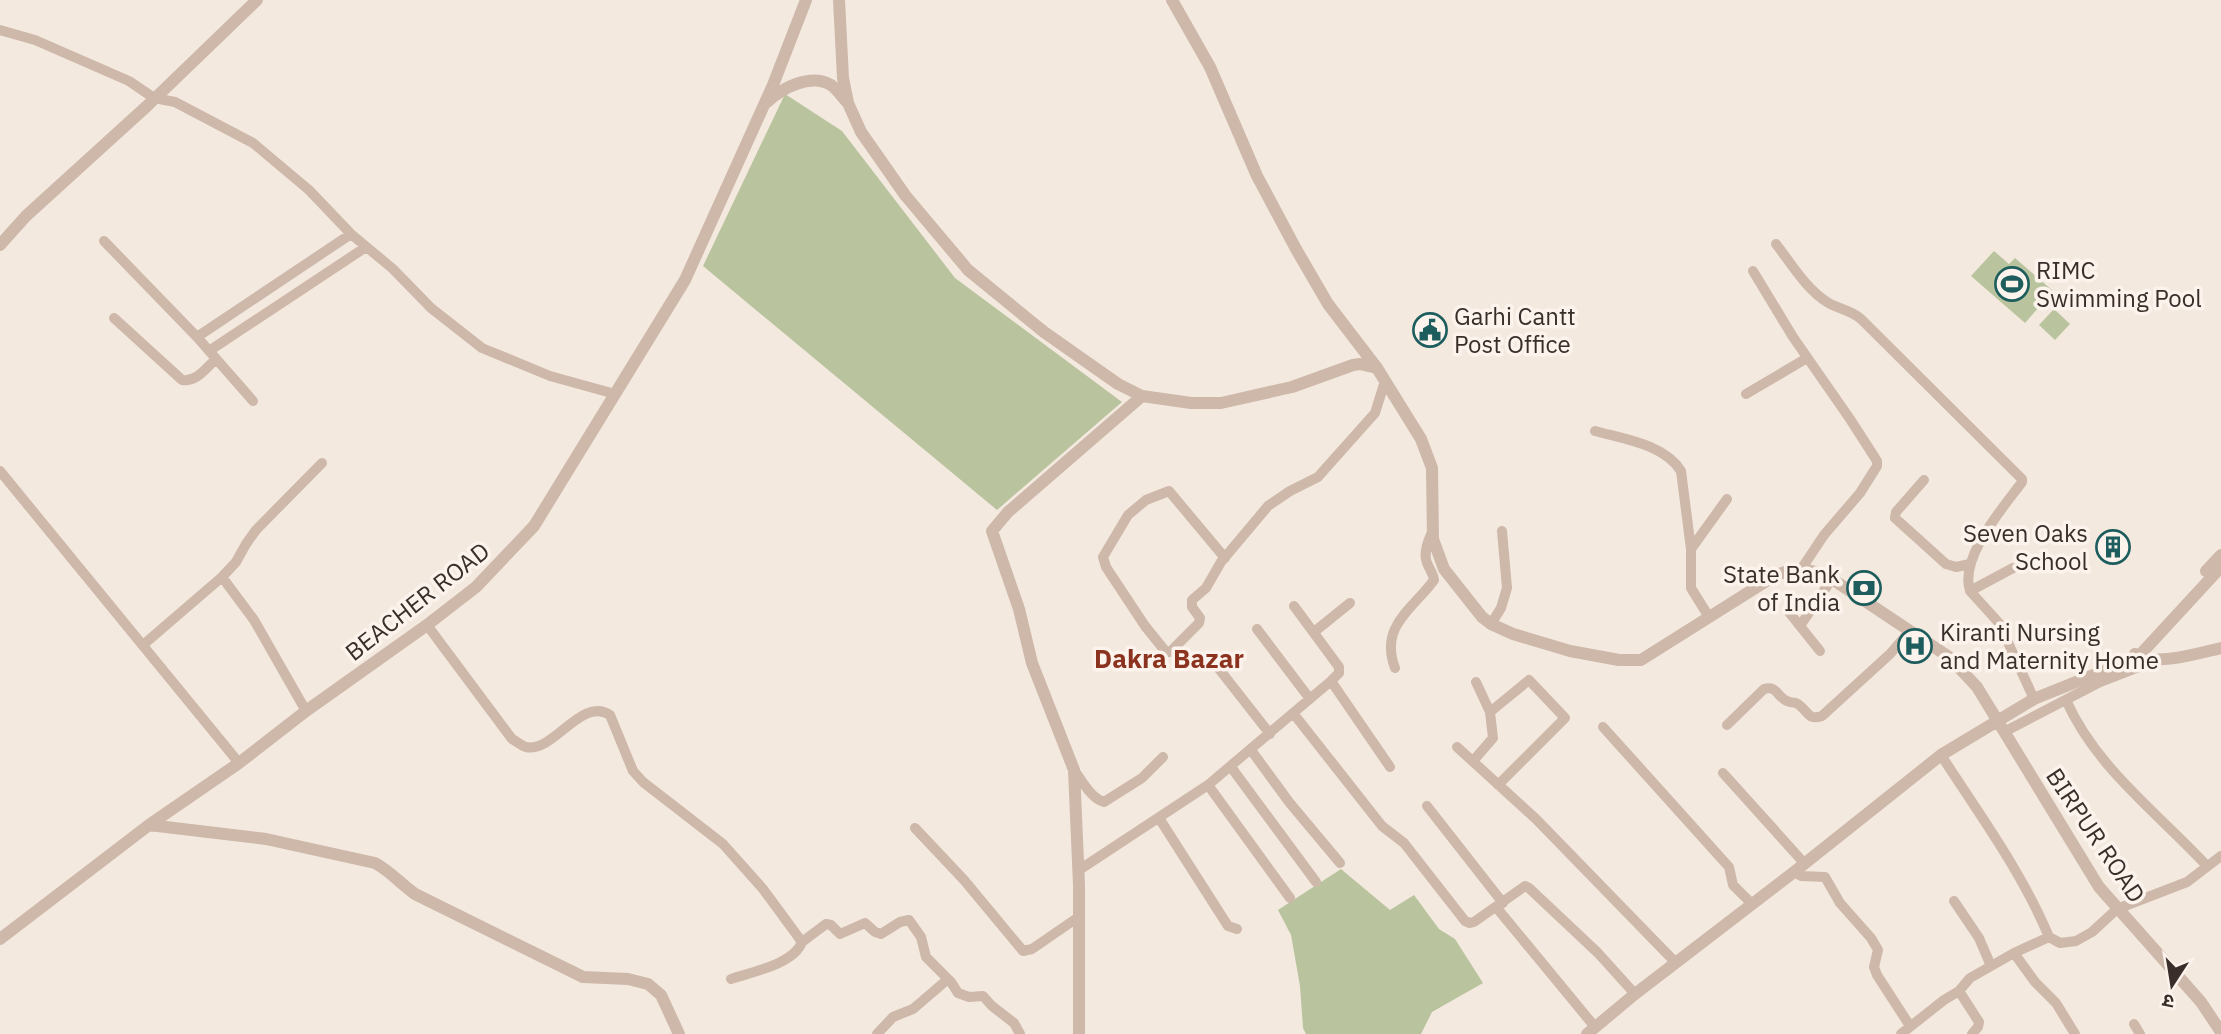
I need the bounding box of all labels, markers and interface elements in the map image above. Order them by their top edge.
place label: RIMC Swimming Pool [2036,254,2202,314]
sports icon: RIMC Swimming Pool [1993,265,2031,303]
place label: Garhi Cantt Post Office [1454,300,1576,360]
public building icon: Garhi Cantt Post Office [1411,311,1449,349]
place label: Seven Oaks School [1963,517,2088,577]
building icon: Seven Oaks School [2094,528,2132,566]
street label: BEACHER ROAD [338,535,496,667]
place label: State Bank of India [1723,558,1840,618]
bank icon: State Bank of India [1845,569,1883,607]
place label: Kiranti Nursing and Maternity Home [1940,616,2159,676]
hospital icon: Kiranti Nursing and Maternity Home [1896,627,1934,665]
district label: Dakra Bazar [1094,641,1244,675]
street label: BIRPUR ROAD [2039,762,2153,908]
north arrow [2137,950,2207,1020]
text: उ [2160,989,2176,1015]

